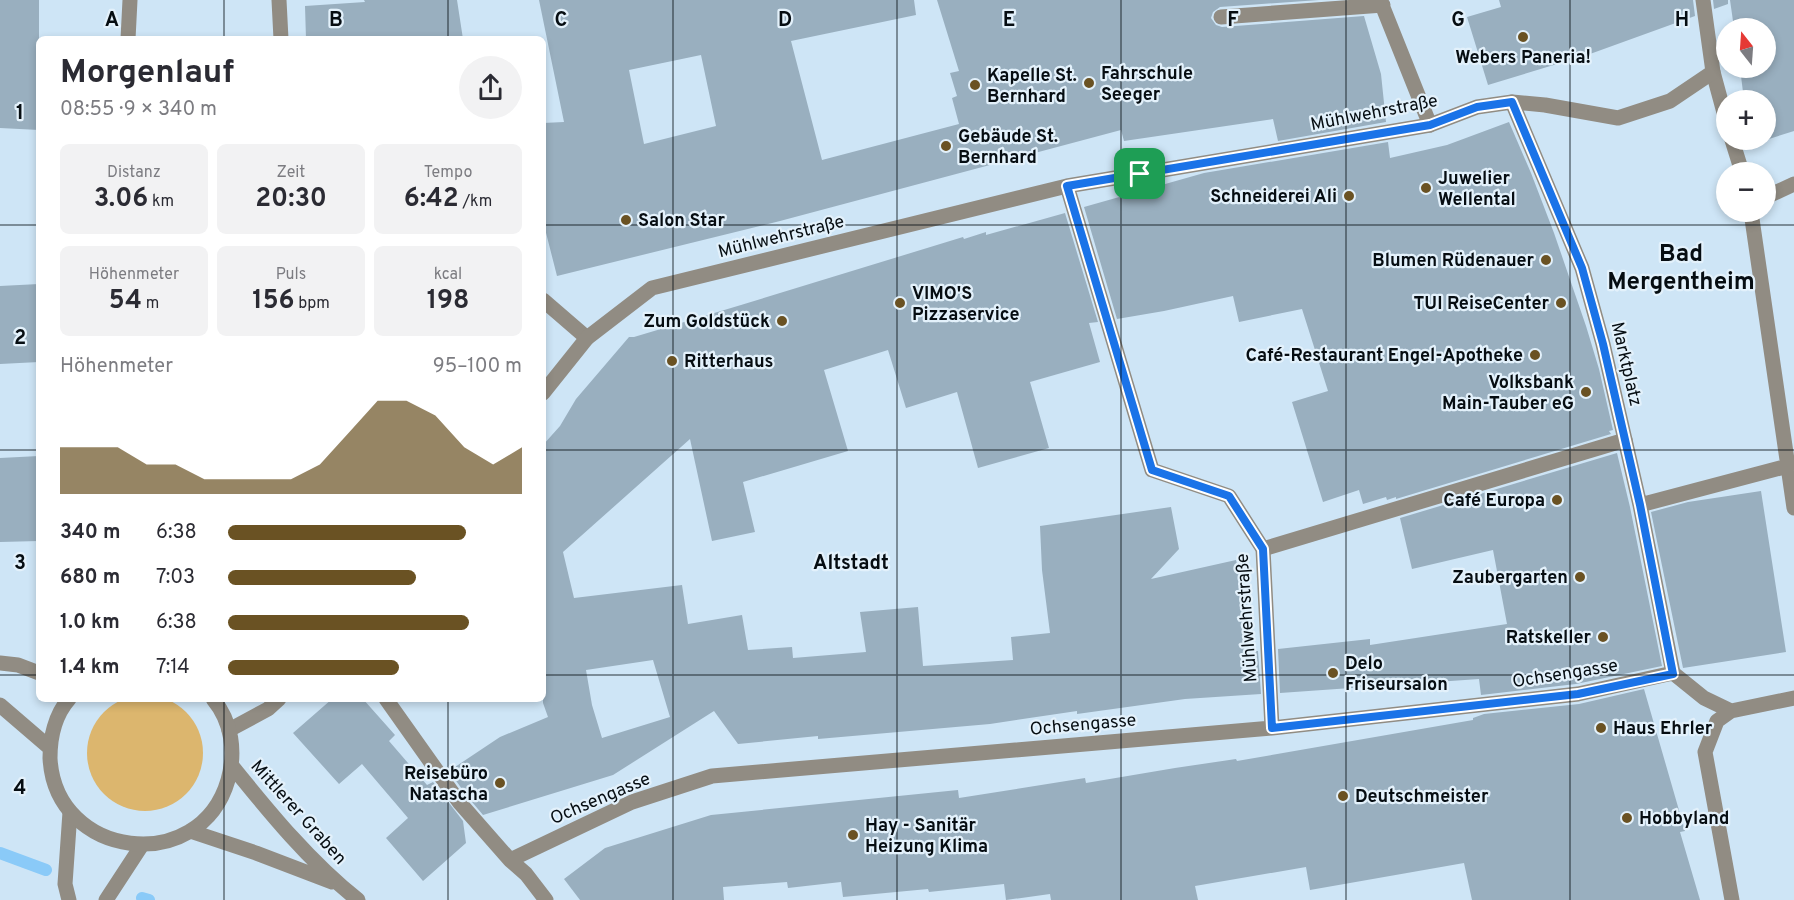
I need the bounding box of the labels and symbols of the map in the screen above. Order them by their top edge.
text: A [105,8,119,34]
text: B [329,8,343,34]
text: C [555,8,567,34]
text: D [778,8,792,34]
text: E [1003,8,1015,34]
text: F [1227,8,1239,34]
text: G [1451,8,1465,34]
text: H [1675,8,1689,34]
north arrow [1716,18,1776,78]
marker: Webers Paneria! [1516,30,1530,44]
place label: Webers Paneria! [1455,47,1591,70]
place label: Fahrschule Seeger [1101,63,1193,107]
place label: Kapelle St. Bernhard [987,65,1077,109]
marker: Fahrschule Seeger [1082,76,1096,90]
marker: Kapelle St. Bernhard [968,78,982,92]
street label: Mühlwehrstraße [1309,90,1440,137]
text: 1 [16,101,24,127]
place label: Gebäude St. Bernhard [958,126,1058,170]
marker: Gebäude St. Bernhard [939,139,953,153]
pin [1114,148,1165,199]
place label: Juwelier Wellental [1438,168,1516,212]
marker: Juwelier Wellental [1419,181,1433,195]
place label: Schneiderei Ali [1210,186,1337,209]
marker: Schneiderei Ali [1342,189,1356,203]
place label: Salon Star [638,210,725,233]
street label: Mühlwehrstraße [716,211,847,264]
marker: Salon Star [619,213,633,227]
district label: Bad Mergentheim [1607,240,1755,298]
place label: Blumen Rüdenauer [1372,250,1534,273]
marker: Blumen Rüdenauer [1539,253,1553,267]
place label: VIMO'S Pizzaservice [912,283,1019,327]
place label: TUI ReiseCenter [1414,293,1549,316]
marker: VIMO'S Pizzaservice [893,296,907,310]
marker: TUI ReiseCenter [1554,296,1568,310]
place label: Zum Goldstück [643,311,770,334]
marker: Zum Goldstück [775,314,789,328]
street label: Marktplatz [1605,320,1646,409]
text: 2 [14,326,26,352]
place label: Café-Restaurant Engel-Apotheke [1245,345,1523,368]
marker: Café-Restaurant Engel-Apotheke [1528,348,1542,362]
place label: Ritterhaus [684,351,773,374]
marker: Ritterhaus [665,354,679,368]
place label: Volksbank Main-Tauber eG [1442,372,1574,416]
marker: Volksbank Main-Tauber eG [1579,385,1593,399]
place label: Café Europa [1443,490,1545,513]
marker: Café Europa [1550,493,1564,507]
text: 3 [14,551,26,577]
district label: Altstadt [813,551,889,577]
street label: Mühlwehrstraße [1232,553,1263,683]
place label: Zaubergarten [1452,567,1568,590]
marker: Zaubergarten [1573,570,1587,584]
place label: Ratskeller [1506,627,1592,650]
marker: Ratskeller [1596,630,1610,644]
place label: Delo Friseursalon [1345,653,1448,697]
street label: Ochsengasse [1511,655,1620,694]
marker: Delo Friseursalon [1326,666,1340,680]
street label: Ochsengasse [1029,709,1137,742]
place label: Haus Ehrler [1613,718,1713,741]
marker: Haus Ehrler [1594,721,1608,735]
street label: Mittlerer Graben [245,756,351,870]
place label: Reisebüro Natascha [404,763,488,807]
street label: Ochsengasse [547,768,654,831]
text: 4 [14,776,26,802]
marker: Reisebüro Natascha [493,776,507,790]
place label: Deutschmeister [1355,786,1489,809]
marker: Deutschmeister [1336,789,1350,803]
place label: Hobbyland [1639,808,1729,831]
marker: Hobbyland [1620,811,1634,825]
place label: Hay - Sanitär Heizung Klima [865,815,988,859]
marker: Hay - Sanitär Heizung Klima [846,828,860,842]

